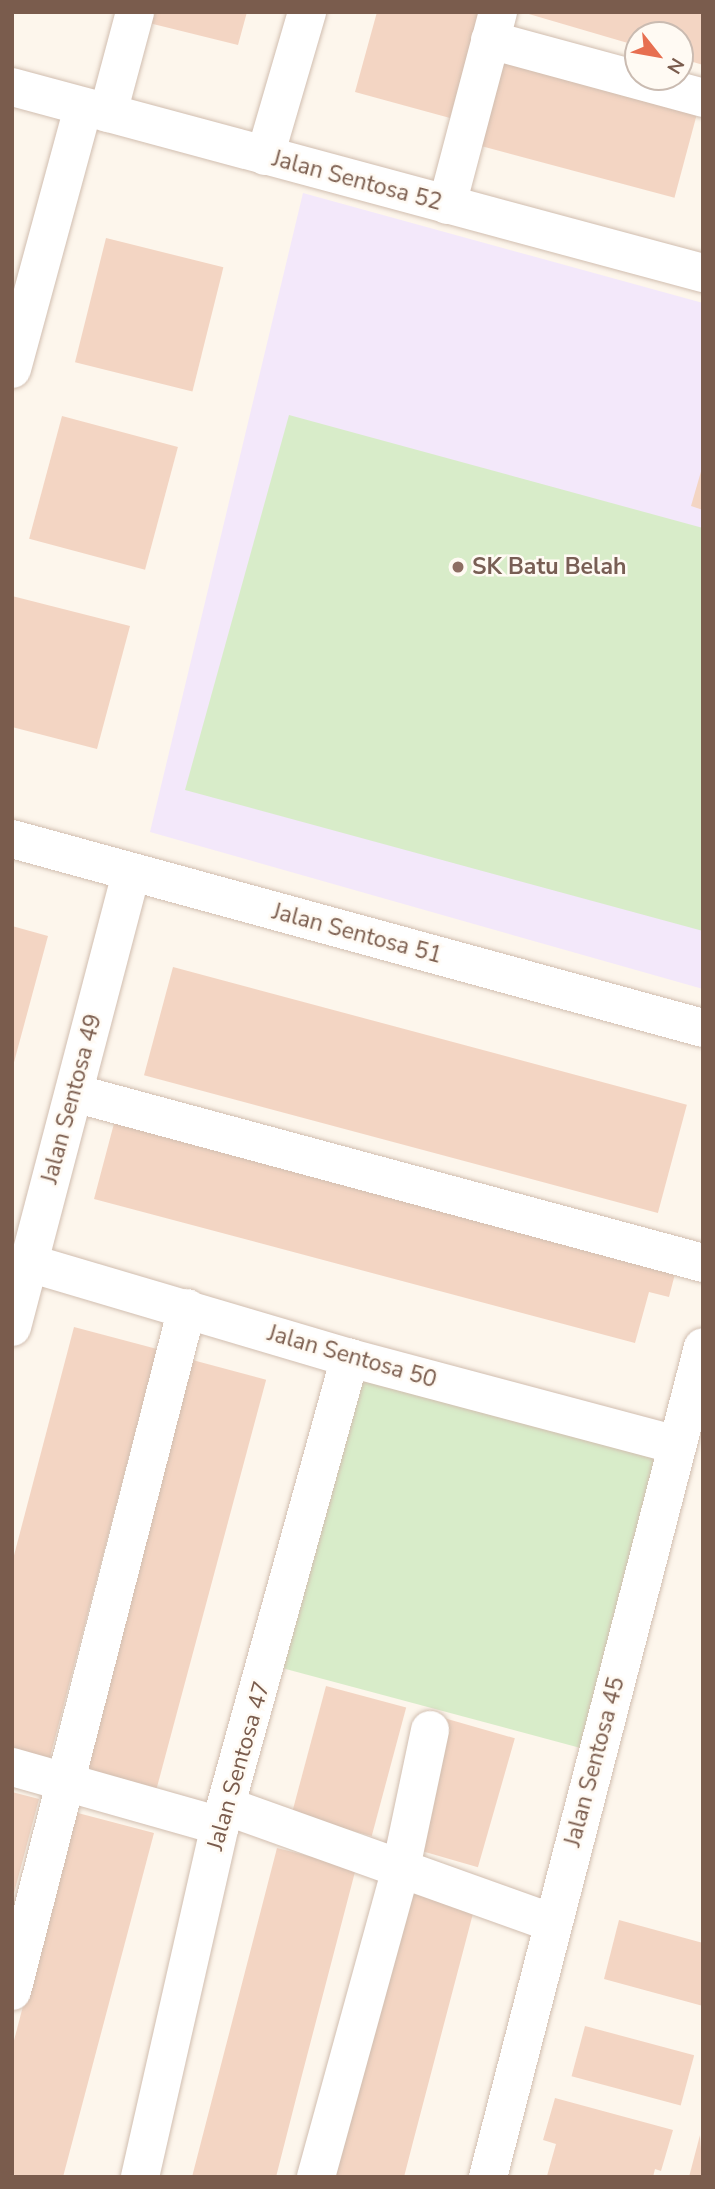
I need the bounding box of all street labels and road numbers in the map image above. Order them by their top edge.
street label: Jalan Sentosa 52 [269,145,445,217]
street label: Jalan Sentosa 51 [269,898,445,970]
street label: Jalan Sentosa 49 [36,1011,108,1187]
street label: Jalan Sentosa 50 [264,1320,440,1394]
street label: Jalan Sentosa 45 [559,1674,631,1850]
street label: Jalan Sentosa 47 [202,1678,276,1854]

